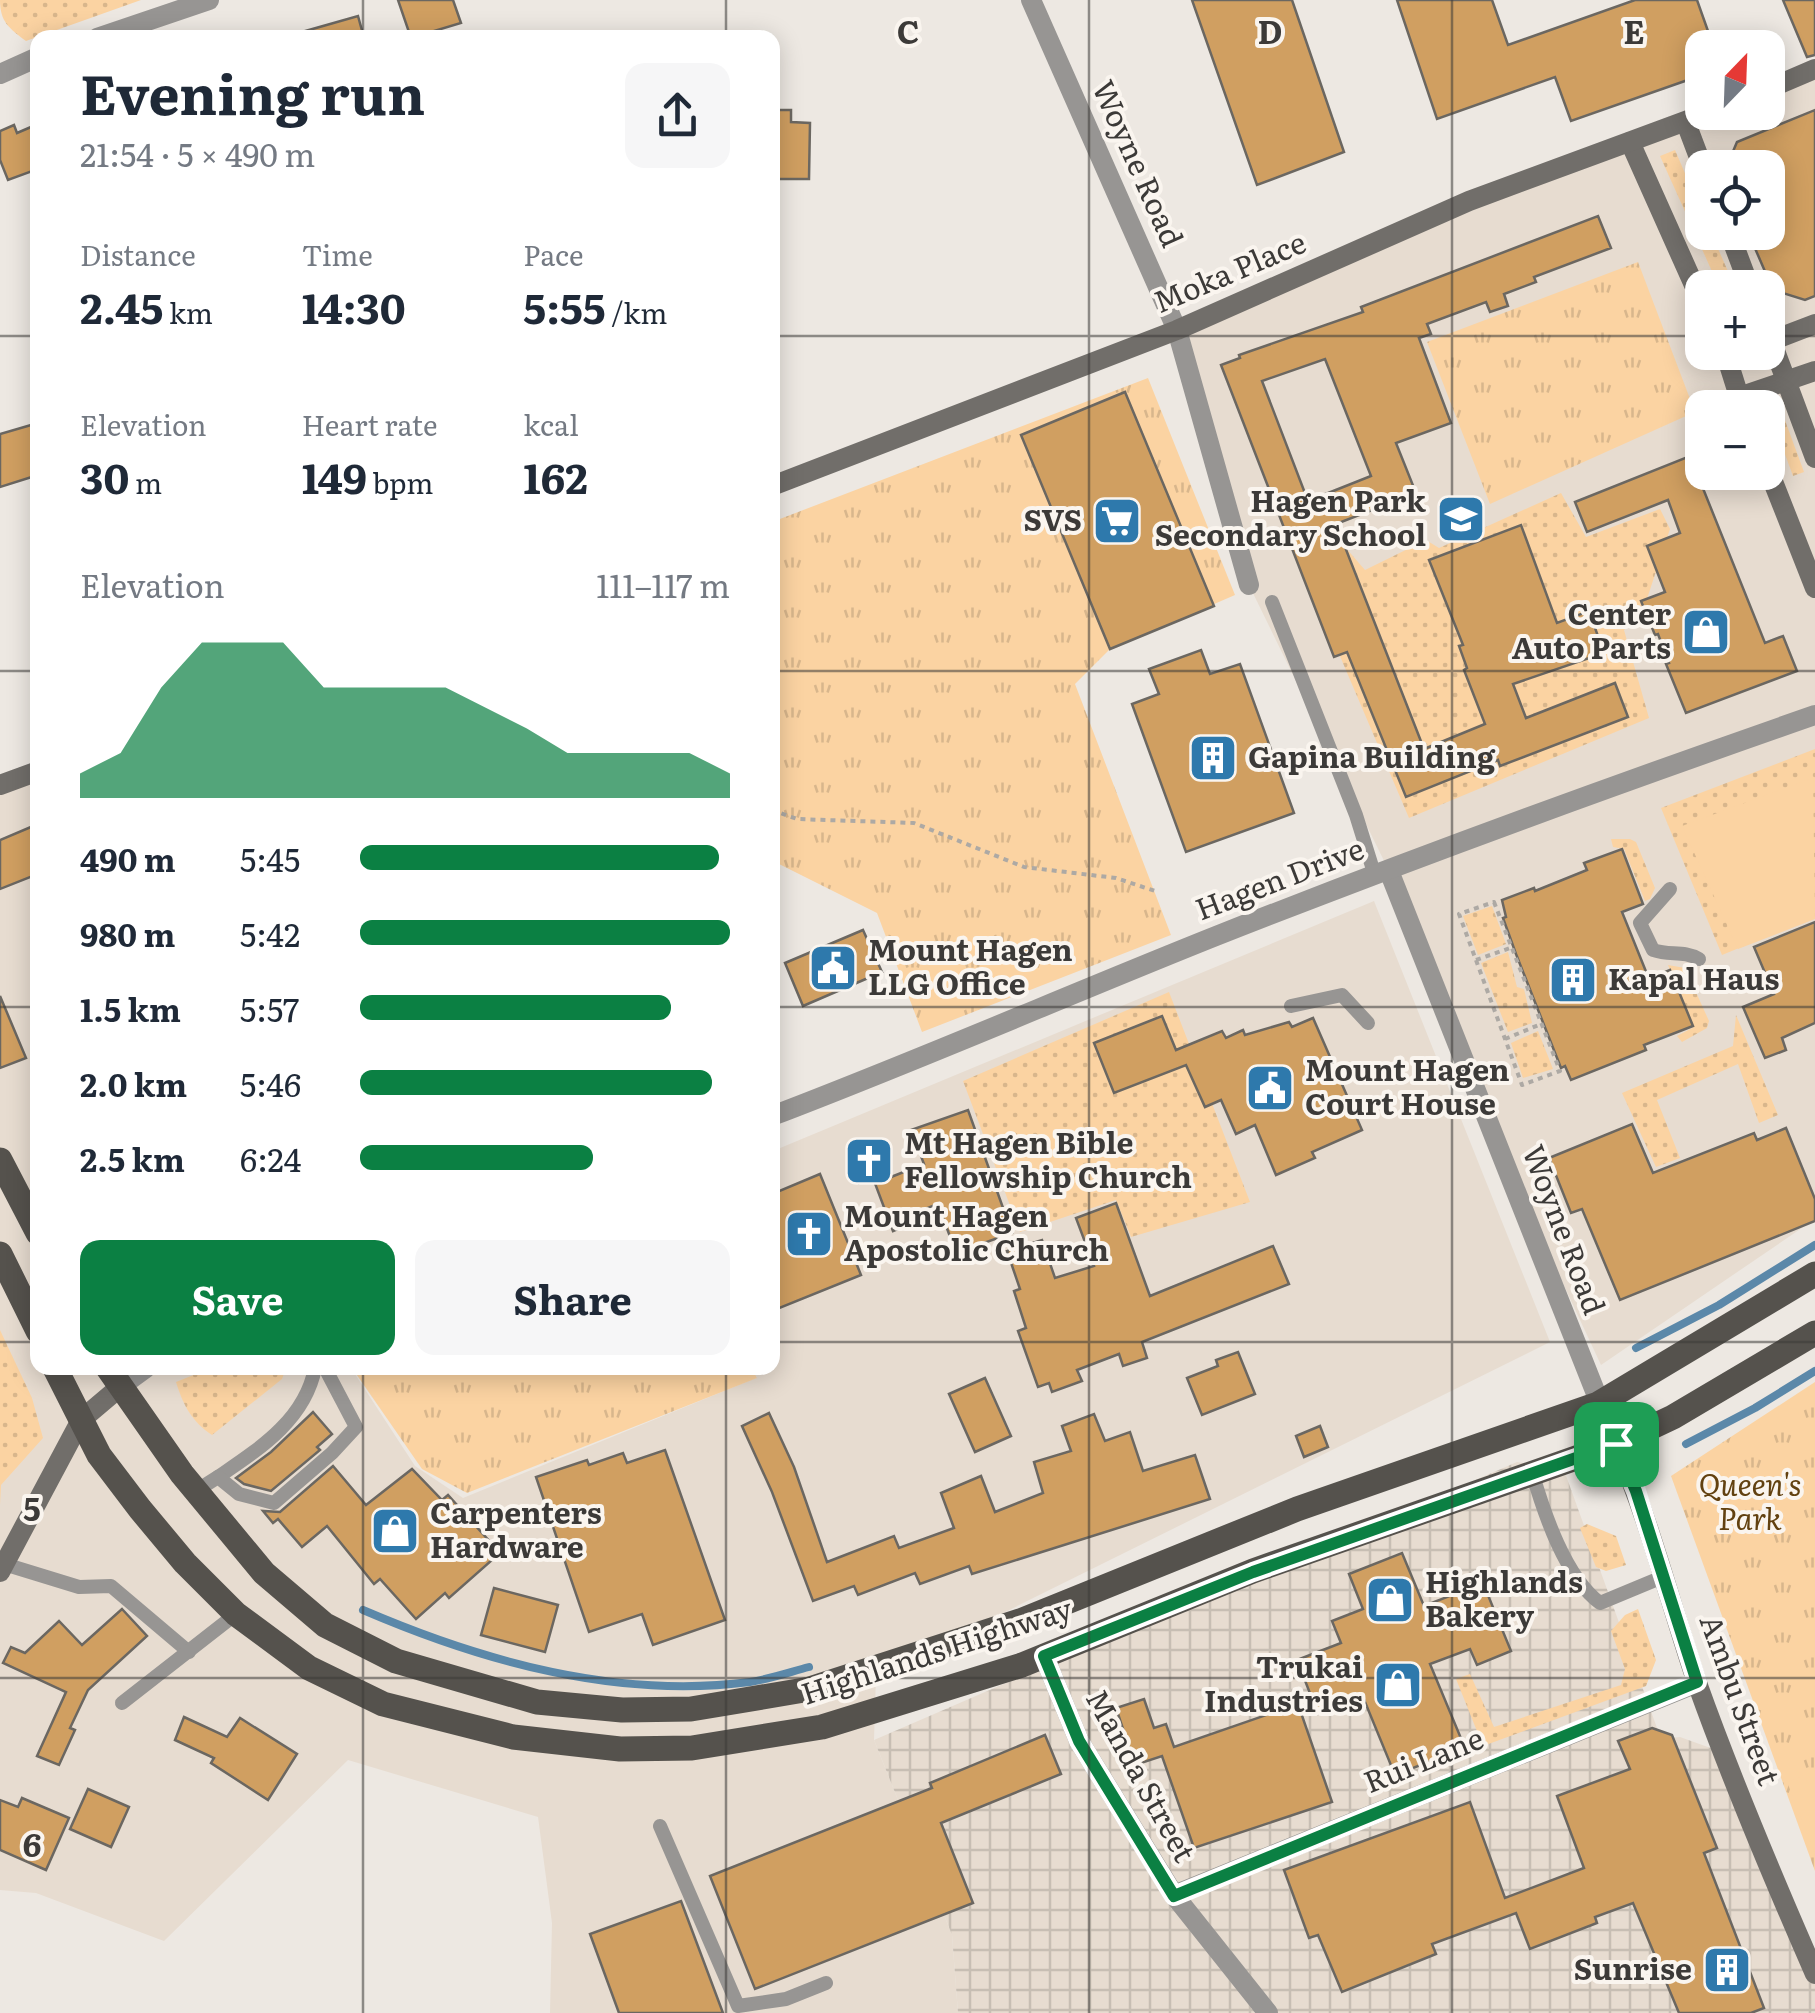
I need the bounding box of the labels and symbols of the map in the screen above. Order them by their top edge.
text: C [897,6,919,54]
text: D [1258,6,1282,54]
text: E [1623,6,1645,54]
north arrow [1685,30,1785,130]
street label: Woyne Road [1083,72,1196,253]
street label: Moka Place [1146,218,1312,322]
place label: Hagen Park Secondary School [1155,477,1427,555]
school or university icon: Hagen Park Secondary School [1435,493,1487,545]
supermarket icon: SVS [1091,495,1143,547]
place label: SVS [1024,496,1082,540]
place label: Center Auto Parts [1512,590,1671,668]
shop icon: Center Auto Parts [1680,606,1732,658]
building icon: Gapina Building [1187,732,1239,784]
place label: Gapina Building [1248,733,1496,777]
street label: Hagen Drive [1188,825,1370,930]
place label: Mount Hagen LLG Office [868,926,1073,1004]
public building icon: Mount Hagen LLG Office [807,942,859,994]
building icon: Kapal Haus [1547,954,1599,1006]
place label: Kapal Haus [1608,955,1779,999]
place label: Mount Hagen Court House [1305,1046,1510,1124]
public building icon: Mount Hagen Court House [1244,1062,1296,1114]
place label: Mt Hagen Bible Fellowship Church [904,1119,1192,1197]
church icon: Mt Hagen Bible Fellowship Church [843,1135,895,1187]
street label: Woyne Road [1513,1138,1618,1320]
place label: Mount Hagen Apostolic Church [844,1192,1109,1270]
church icon: Mount Hagen Apostolic Church [783,1208,835,1260]
pin [1574,1402,1659,1487]
park label: Queen's Park [1699,1461,1801,1539]
text: 5 [23,1483,41,1531]
place label: Carpenters Hardware [430,1489,602,1567]
shop icon: Carpenters Hardware [369,1505,421,1557]
place label: Highlands Bakery [1425,1558,1583,1636]
shop icon: Highlands Bakery [1364,1574,1416,1626]
street label: Highlands Highway [795,1584,1078,1714]
street label: Ambu Street [1691,1608,1793,1790]
place label: Trukai Industries [1204,1643,1363,1721]
shop icon: Trukai Industries [1372,1659,1424,1711]
street label: Manda Street [1077,1680,1208,1869]
street label: Rui Lane [1356,1714,1489,1802]
text: 6 [23,1819,41,1867]
building icon: Sunrise [1701,1944,1753,1996]
place label: Sunrise [1574,1945,1692,1989]

